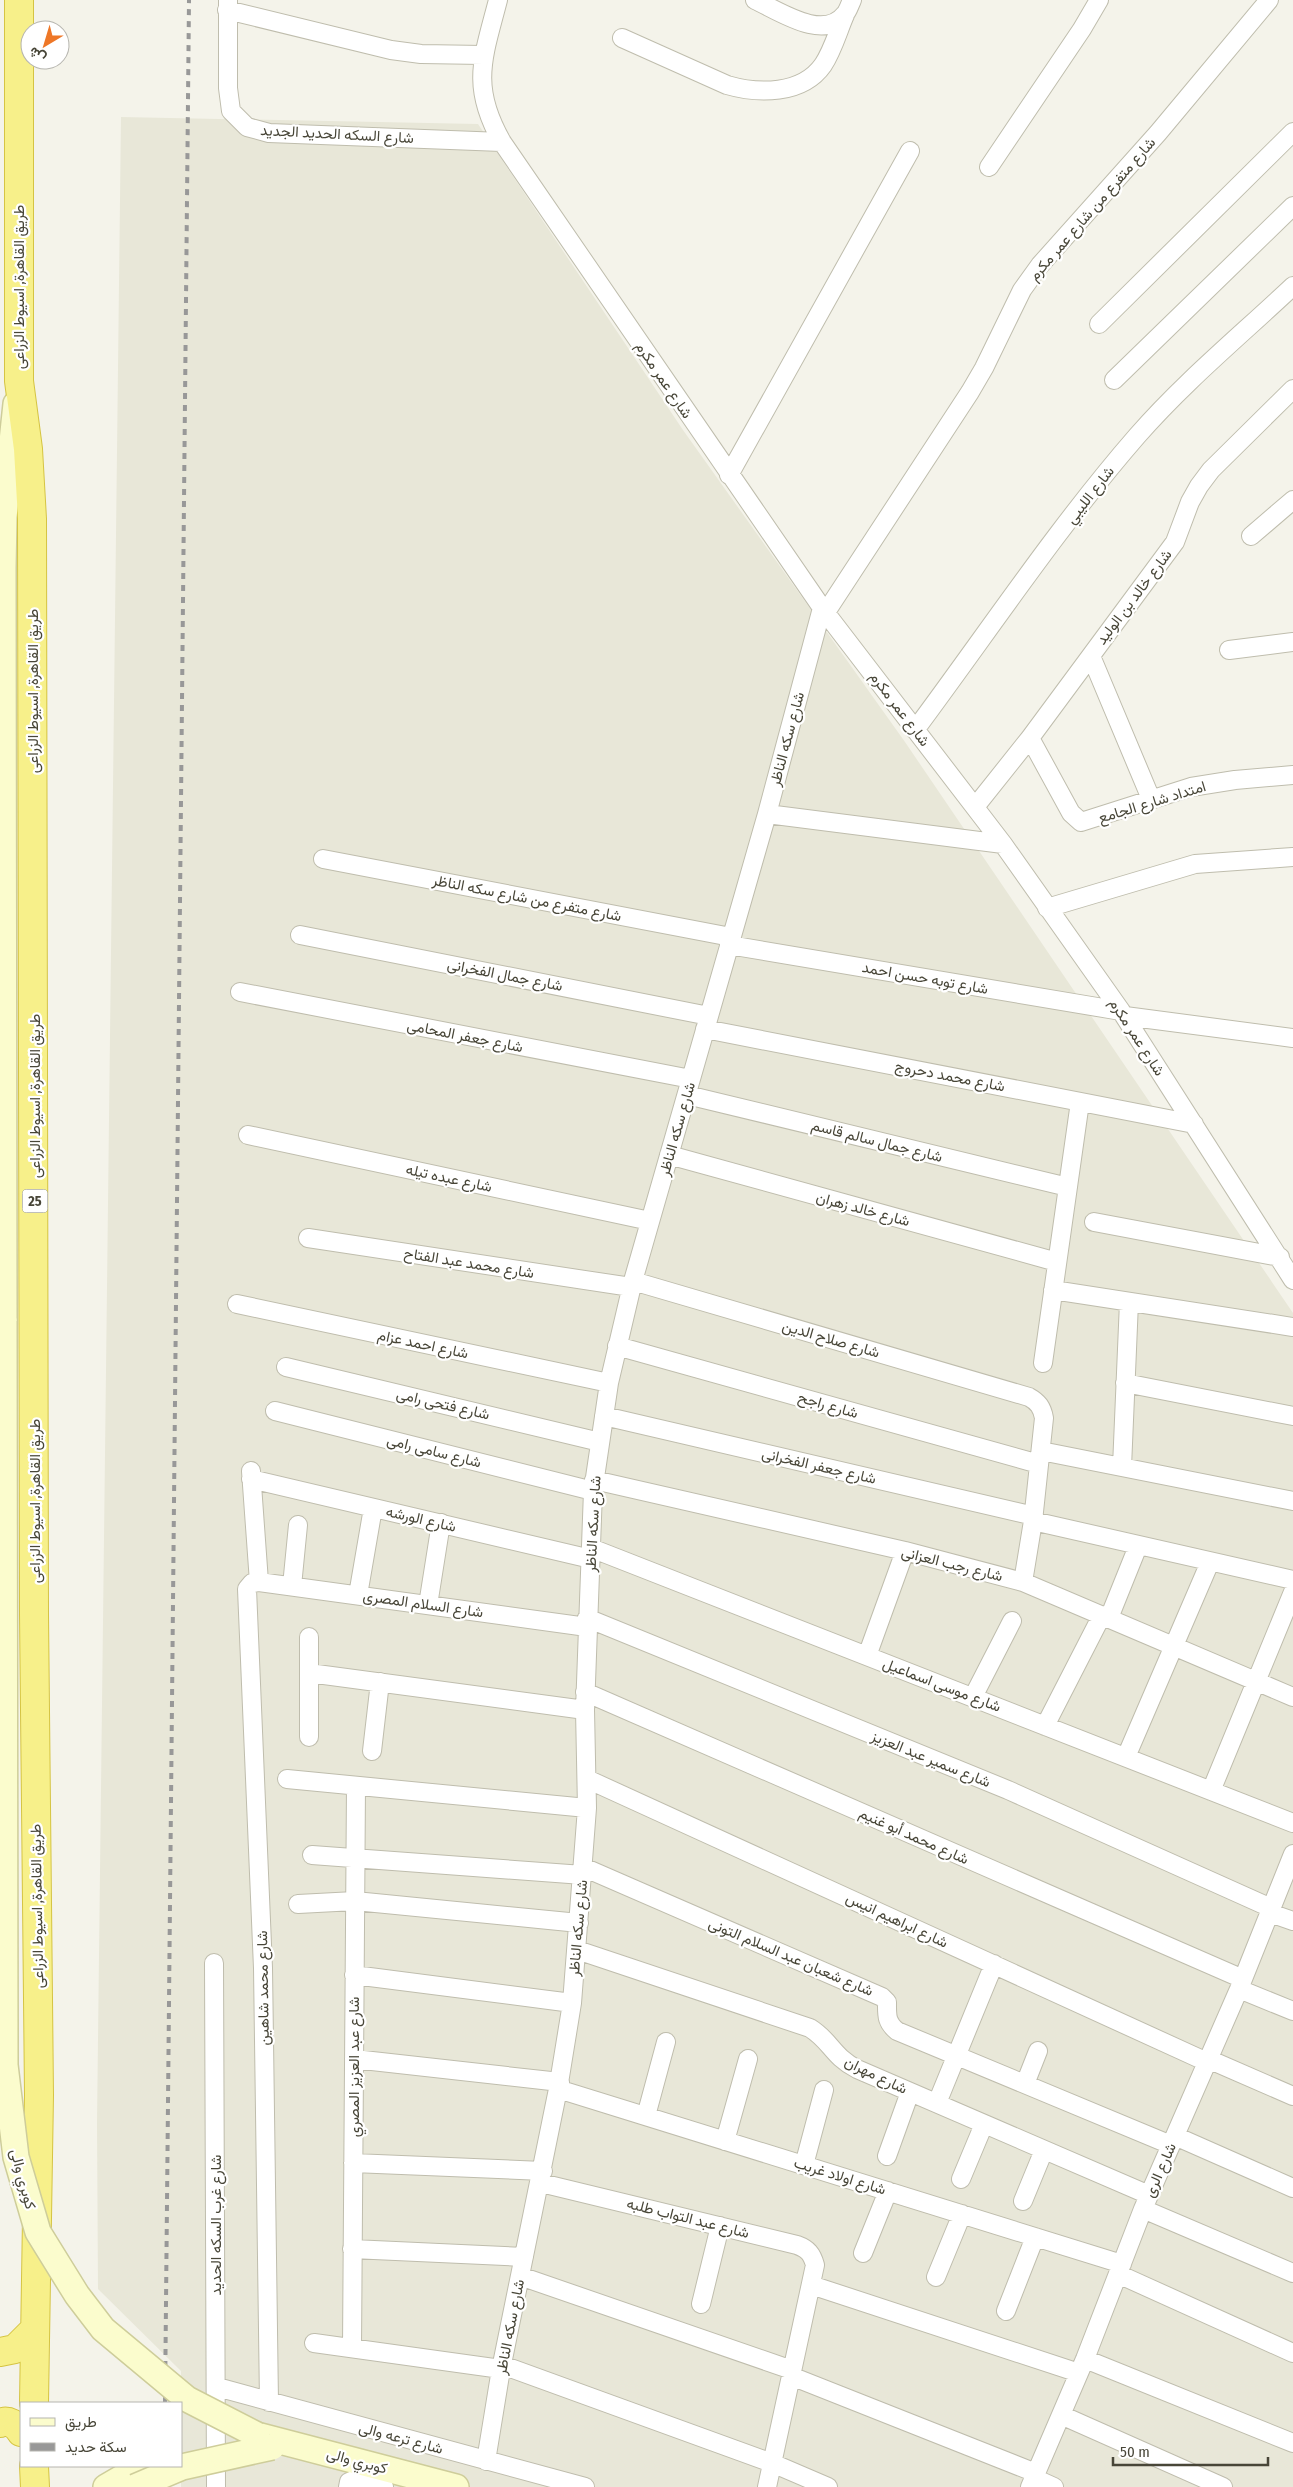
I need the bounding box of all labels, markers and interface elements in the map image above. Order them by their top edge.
north arrow [20,20,70,70]
text: ش [25,43,49,67]
street label: شارع السكه الحديد الجديد [260,121,415,149]
street label: شارع متفرع من شارع عمر مكرم [1025,133,1161,286]
street label: طريق القاهرة, اسيوط الزراعى [10,204,29,369]
street label: شارع عمر مكرم [630,338,696,423]
street label: شارع الليبي [1062,463,1121,530]
street label: شارع خالد بن الوليد [1092,546,1177,649]
street label: طريق القاهرة, اسيوط الزراعى [24,608,43,773]
street label: شارع عمر مكرم [865,668,934,751]
street label: شارع سكه الناظر [766,690,810,790]
street label: امتداد شارع الجامع [1096,777,1209,829]
street label: شارع متفرع من شارع سكه الناظر [430,871,623,927]
street label: شارع جمال الفخرانى [445,955,564,997]
street label: شارع توبه حسن احمد [860,958,990,1000]
street label: شارع عمر مكرم [1104,995,1169,1080]
street label: طريق القاهرة, اسيوط الزراعى [26,1013,45,1178]
street label: شارع جعفر المحامى [405,1016,525,1058]
street label: شارع محمد دحروج [893,1057,1007,1097]
street label: شارع سكه الناظر [655,1080,701,1180]
street label: شارع جمال سالم قاسم [809,1116,945,1168]
street label: شارع عبده تيله [404,1160,494,1198]
street label: شارع خالد زهران [814,1188,912,1232]
road number: 25 [22,1190,48,1212]
street label: شارع محمد عبد الفتاح [402,1244,536,1284]
street label: شارع صلاح الدين [780,1316,882,1363]
street label: شارع احمد عزام [376,1326,470,1364]
street label: شارع فتحى رامى [394,1385,491,1425]
street label: شارع راجح [795,1388,860,1424]
street label: طريق القاهرة, اسيوط الزراعى [26,1418,45,1583]
street label: شارع سامى رامى [384,1431,483,1473]
street label: شارع جعفر الفخرانى [760,1444,878,1490]
street label: شارع سكه الناظر [581,1475,607,1574]
street label: شارع الورشه [384,1502,458,1538]
street label: شارع رجب العزانى [899,1543,1005,1587]
street label: شارع السلام المصرى [361,1587,484,1623]
street label: شارع موسى اسماعيل [880,1654,1004,1718]
street label: شارع سمير عبد العزيز [867,1726,993,1793]
street label: شارع محمد أبو غنيم [856,1804,972,1870]
street label: طريق القاهرة, اسيوط الزراعى [27,1823,48,1988]
street label: شارع سكه الناظر [565,1879,593,1978]
street label: شارع ابراهيم انيس [842,1888,951,1953]
street label: شارع شعبان عبد السلام التونى [705,1914,876,2002]
street label: شارع محمد شاهين [253,1930,275,2046]
street label: شارع عبد العزيز المصري [345,1997,367,2137]
street label: شارع مهران [841,2052,910,2100]
street label: شارع الرى [1140,2140,1182,2201]
street label: كوبري والى [2,2147,40,2213]
street label: شارع اولاد غريب [791,2153,888,2200]
street label: شارع غرب السكه الحديد [207,2154,227,2295]
street label: شارع عبد التواب طلبه [624,2194,751,2244]
street label: شارع سكه الناظر [492,2278,530,2378]
legend [20,2402,182,2467]
text: طريق [65,2413,97,2432]
street label: شارع ترعه والى [356,2418,445,2460]
scale bar [1113,2434,1268,2466]
text: سكة حديد [65,2438,127,2456]
text: 50 m [1120,2443,1150,2461]
street label: كوبري والى [324,2444,390,2482]

